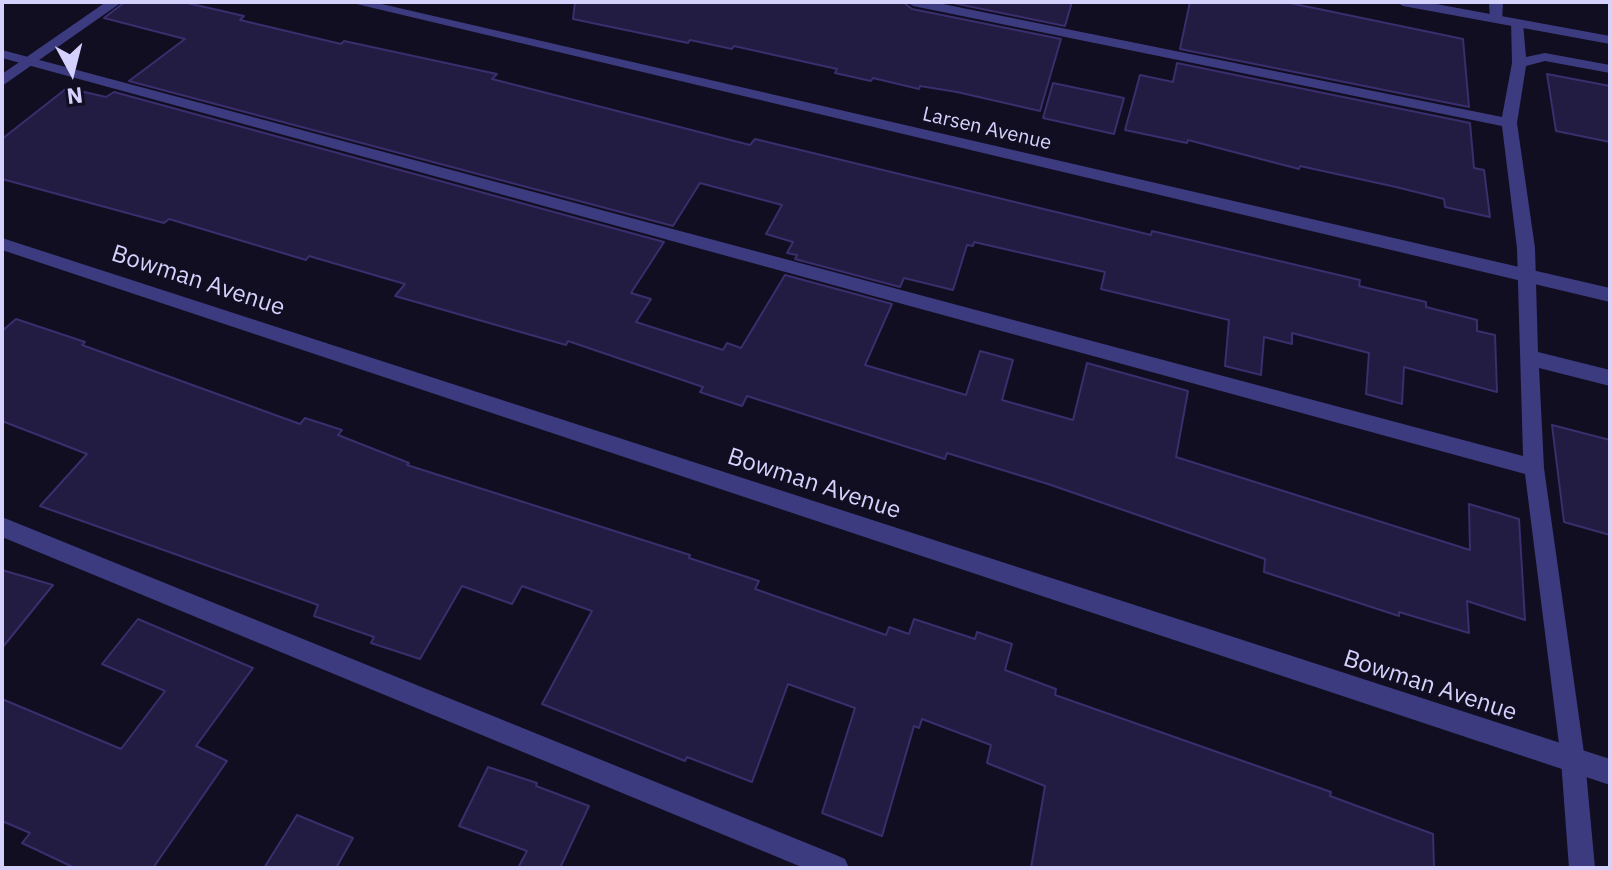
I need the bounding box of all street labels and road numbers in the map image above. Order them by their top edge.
street label: Larsen Avenue [920,103,1054,155]
street label: Bowman Avenue [108,239,288,323]
street label: Bowman Avenue [724,442,904,526]
street label: Bowman Avenue [1340,644,1520,728]

